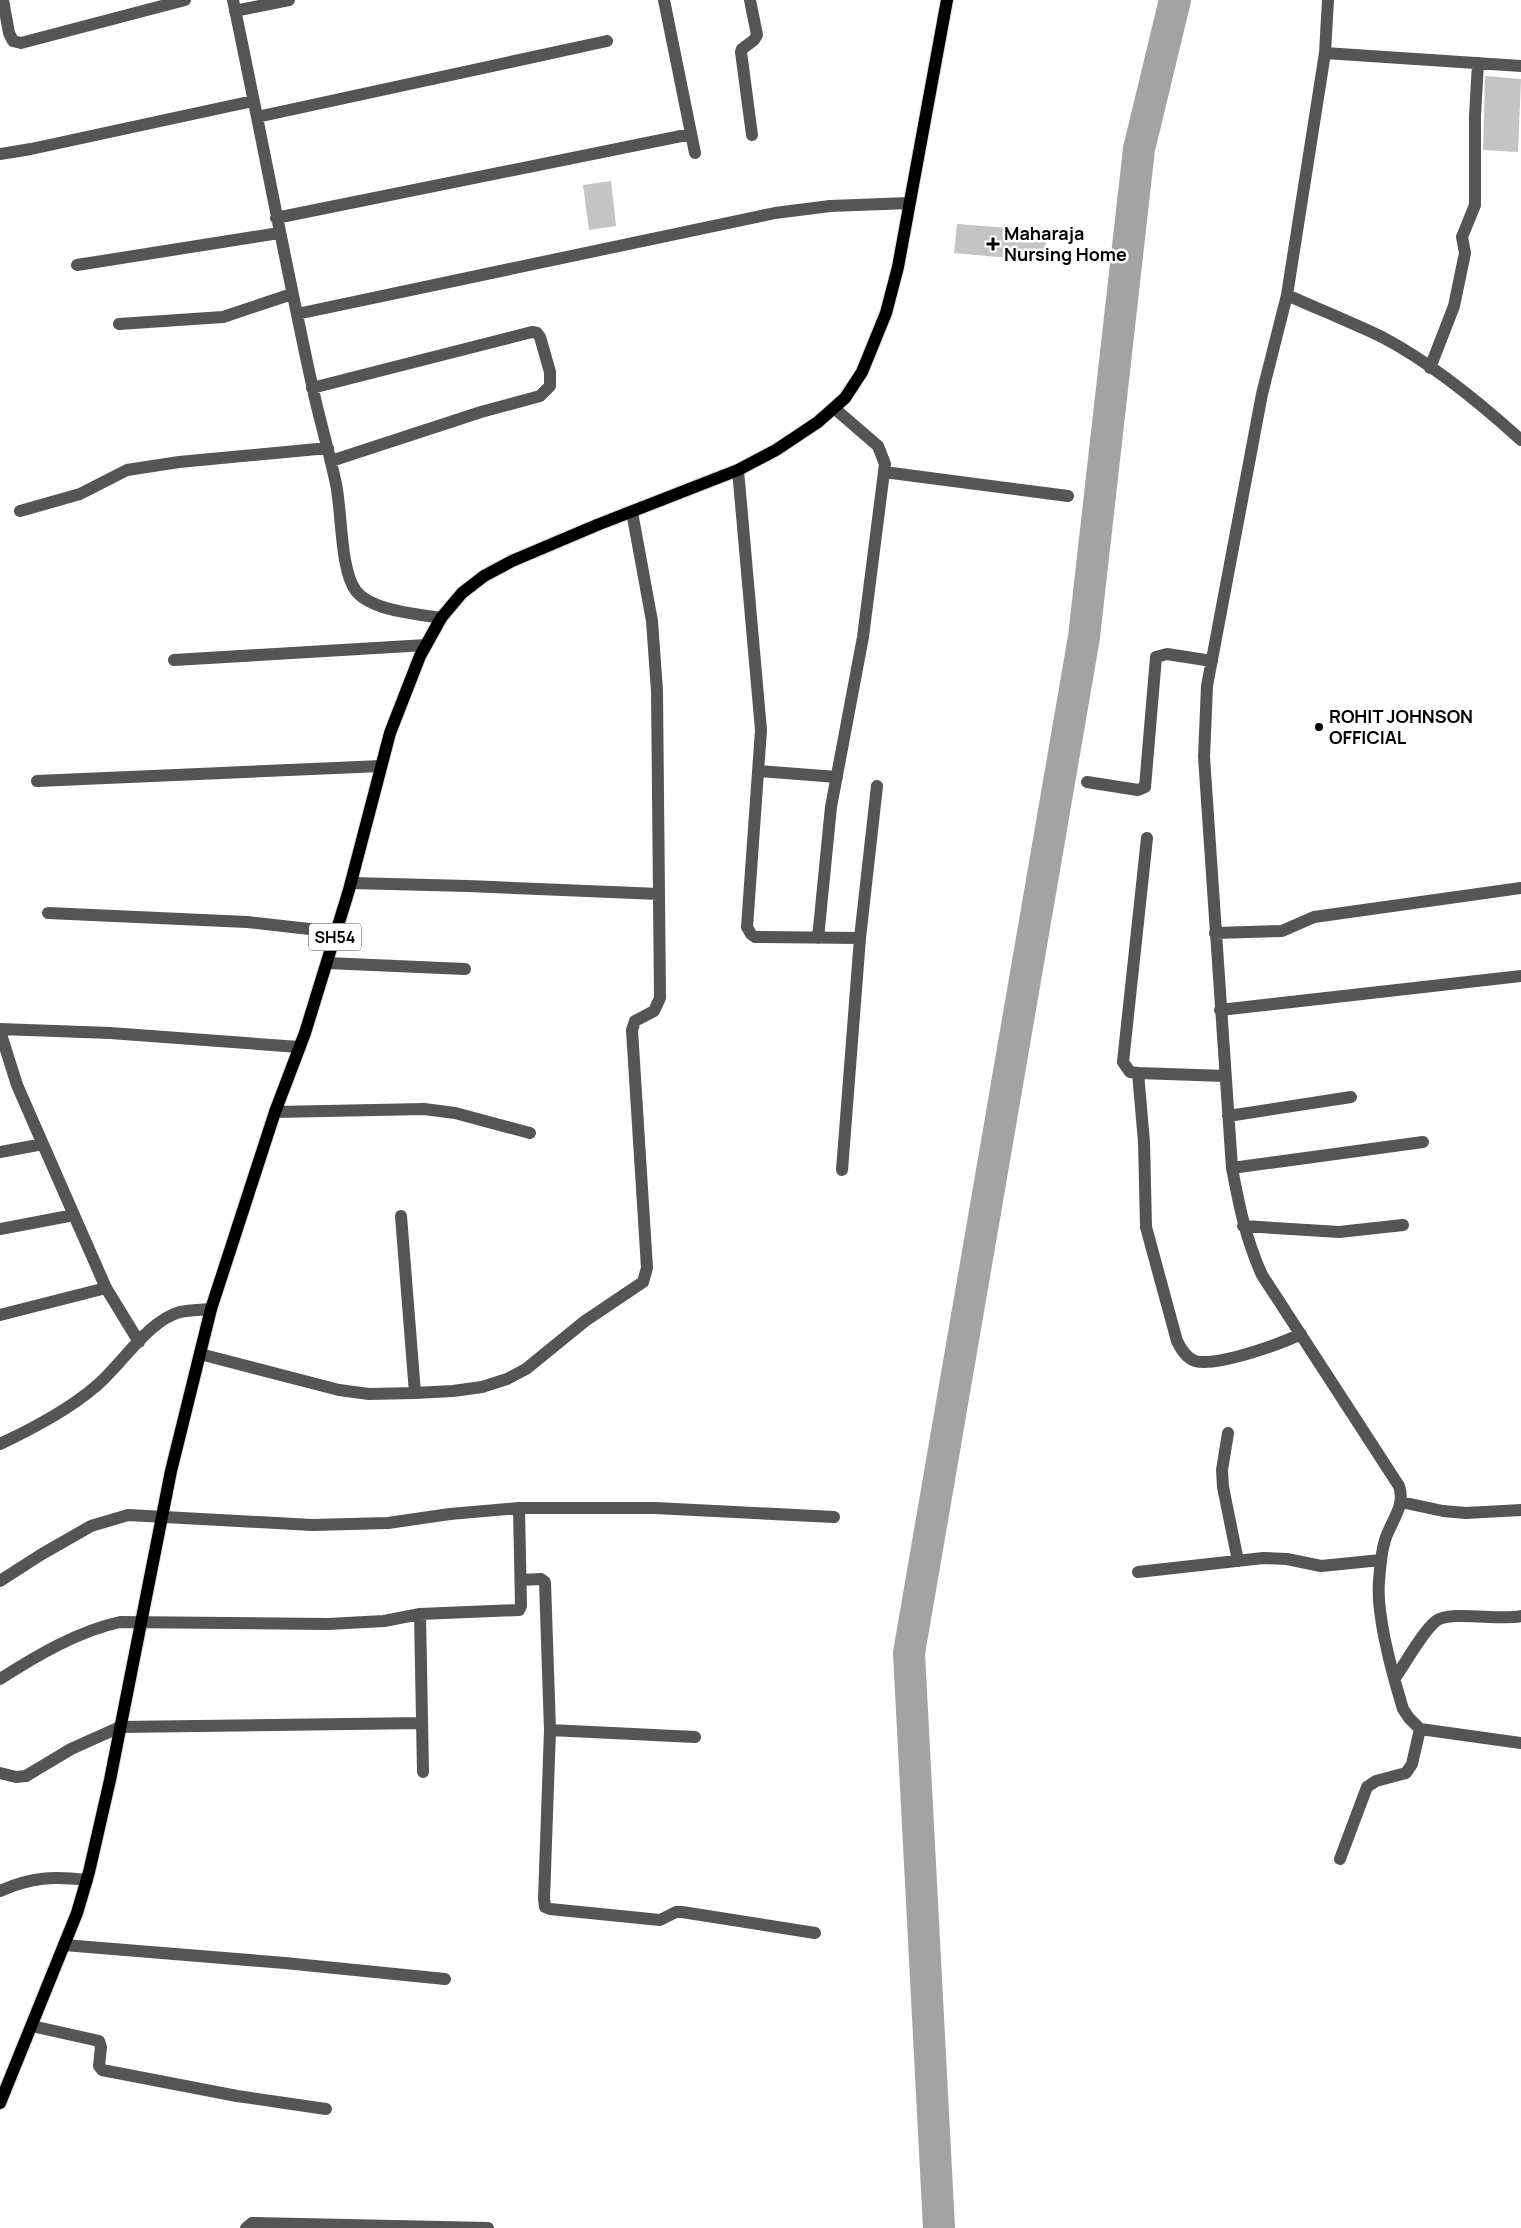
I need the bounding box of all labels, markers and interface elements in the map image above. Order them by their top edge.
place label: Maharaja Nursing Home [1004,221,1127,266]
marker: Maharaja Nursing Home [986,237,1000,251]
place label: ROHIT JOHNSON OFFICIAL [1329,704,1473,749]
marker: ROHIT JOHNSON OFFICIAL [1313,721,1325,733]
road number: SH54 [309,924,361,950]

